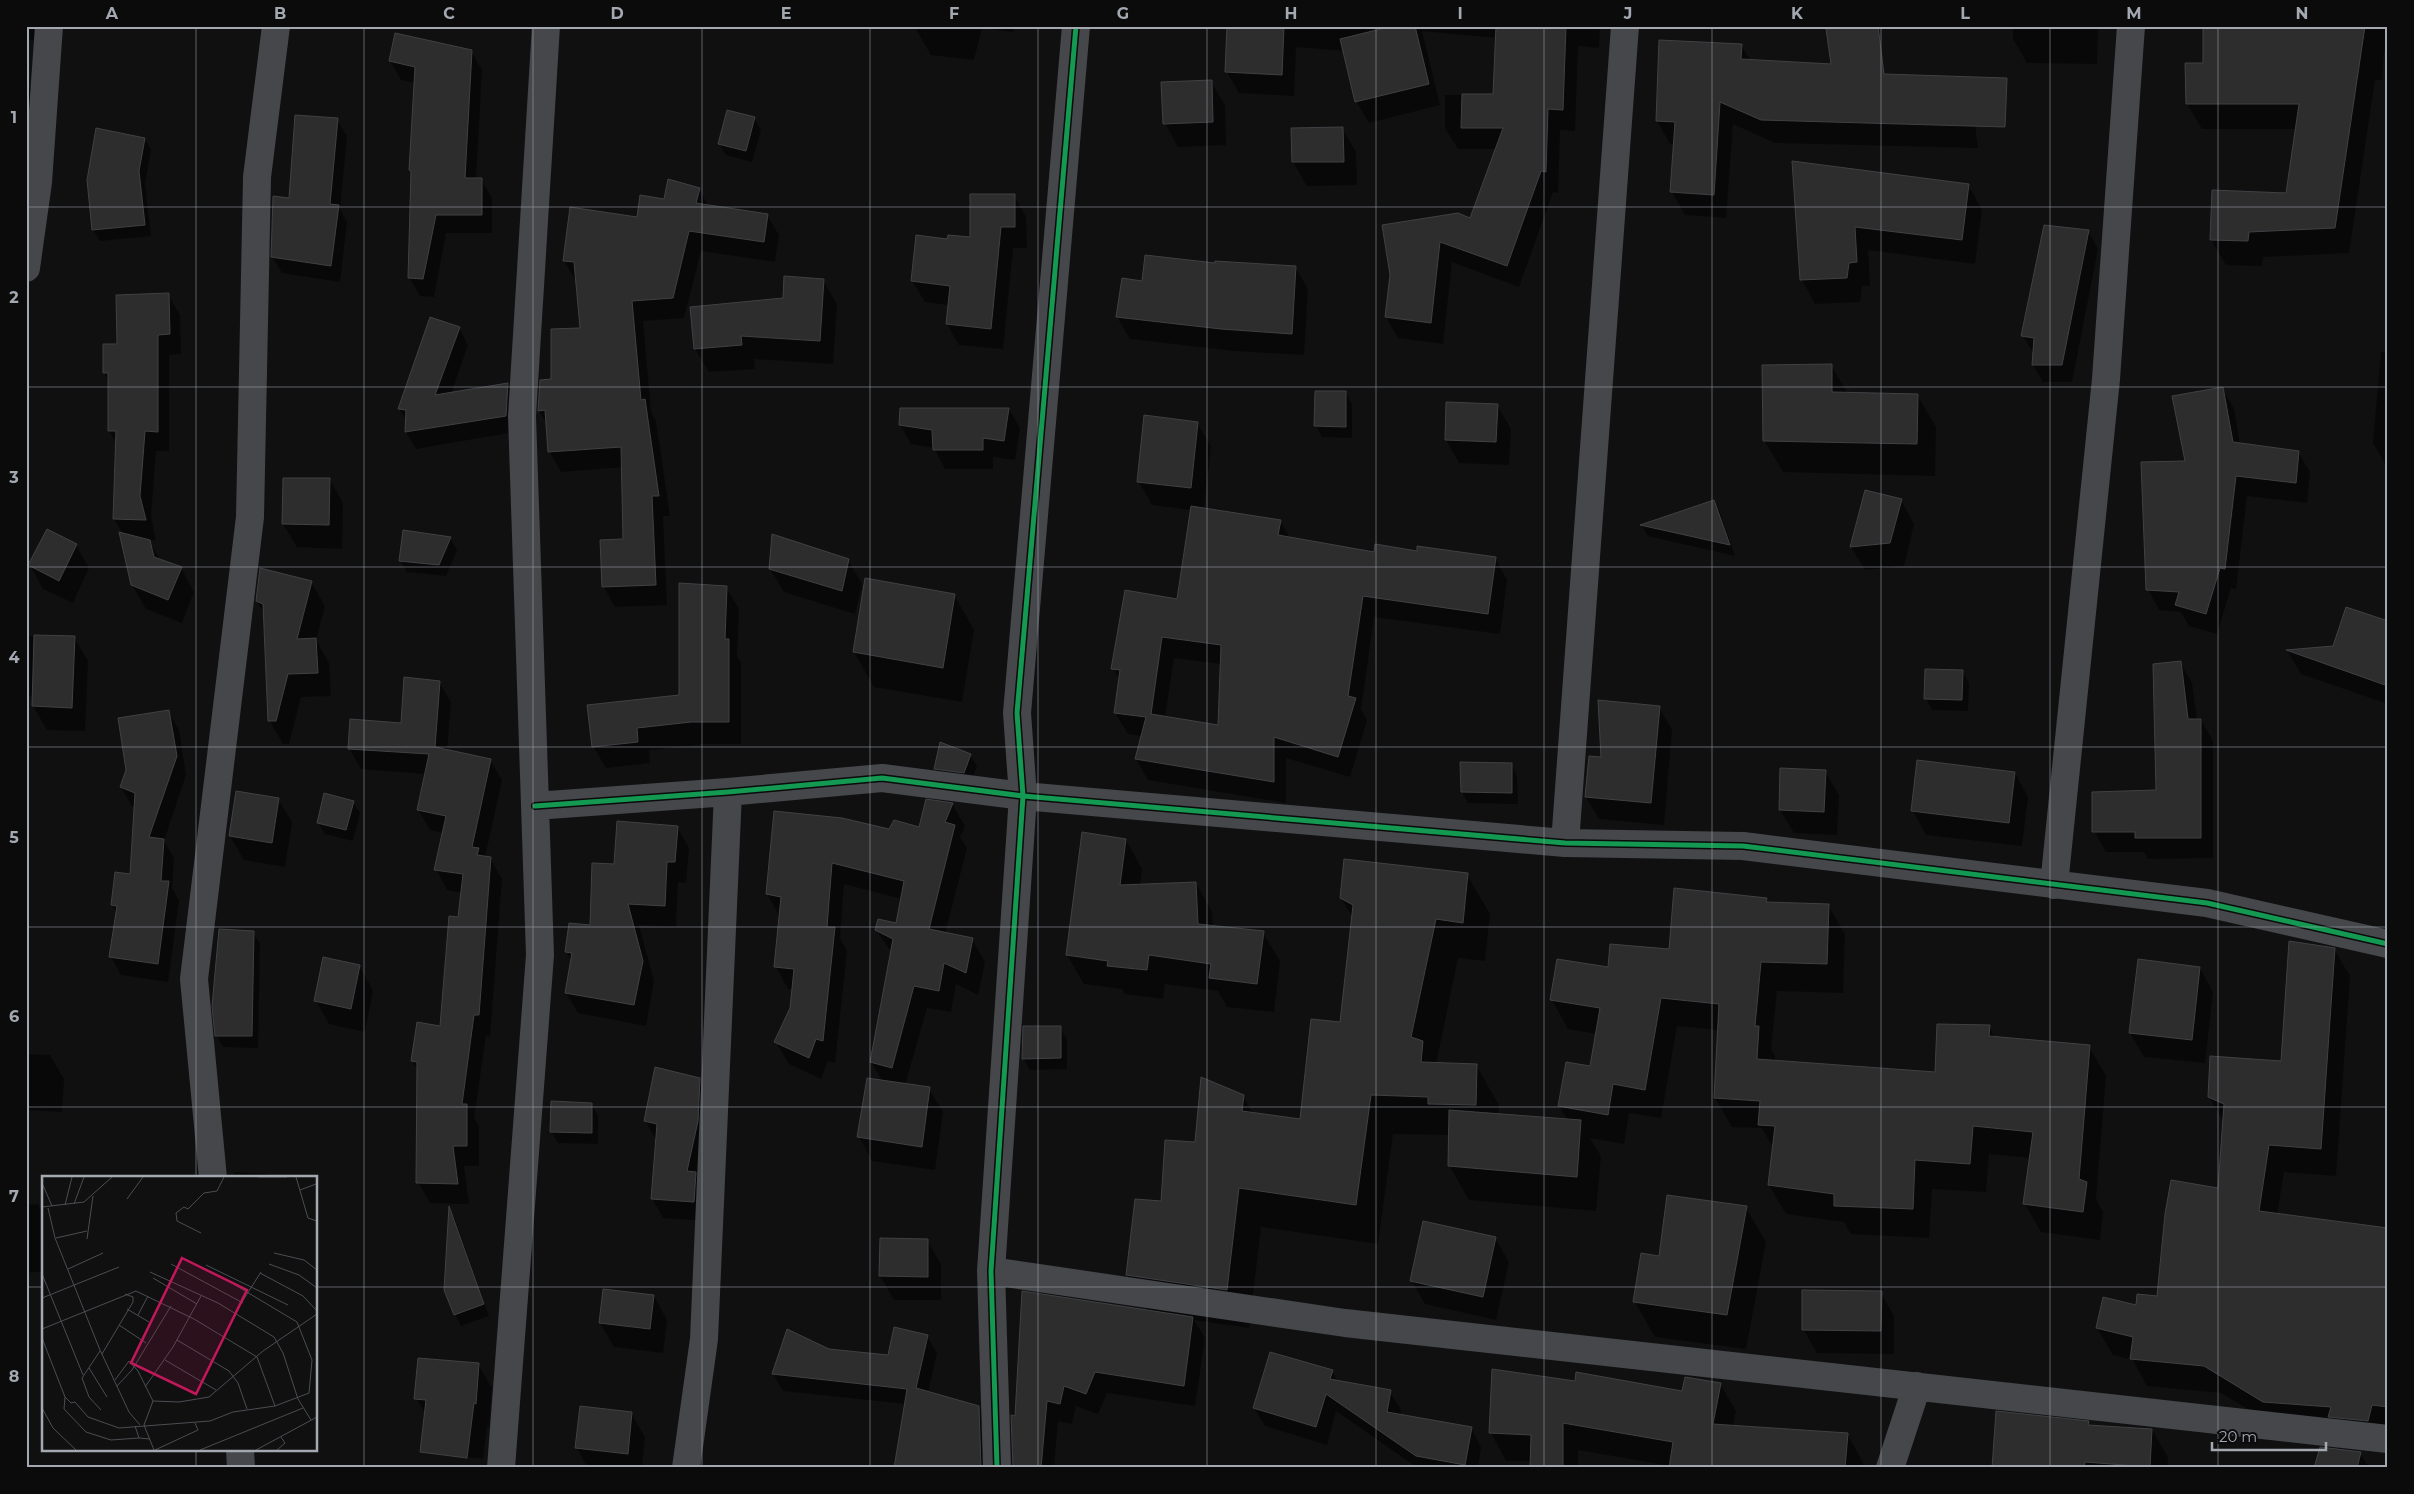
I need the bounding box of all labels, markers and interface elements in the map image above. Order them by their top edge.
text: A [105,4,119,23]
text: B [274,4,286,23]
text: C [443,4,455,23]
text: D [610,4,624,23]
text: E [781,4,791,23]
text: F [949,4,959,23]
text: G [1117,4,1129,23]
text: H [1285,4,1297,23]
text: I [1457,4,1463,23]
text: J [1623,4,1632,23]
text: K [1791,4,1804,23]
text: L [1960,4,1970,23]
text: M [2126,4,2142,23]
text: N [2296,4,2308,23]
text: 1 [11,108,17,127]
text: 2 [9,288,19,307]
text: 3 [8,468,19,487]
text: 4 [8,648,20,667]
text: 5 [9,828,19,847]
text: 6 [9,1007,19,1026]
inset map [42,1176,318,1452]
text: 7 [9,1187,19,1206]
text: 8 [9,1367,19,1386]
scale bar [2212,1419,2325,1451]
text: 20 m [2219,1427,2257,1446]

